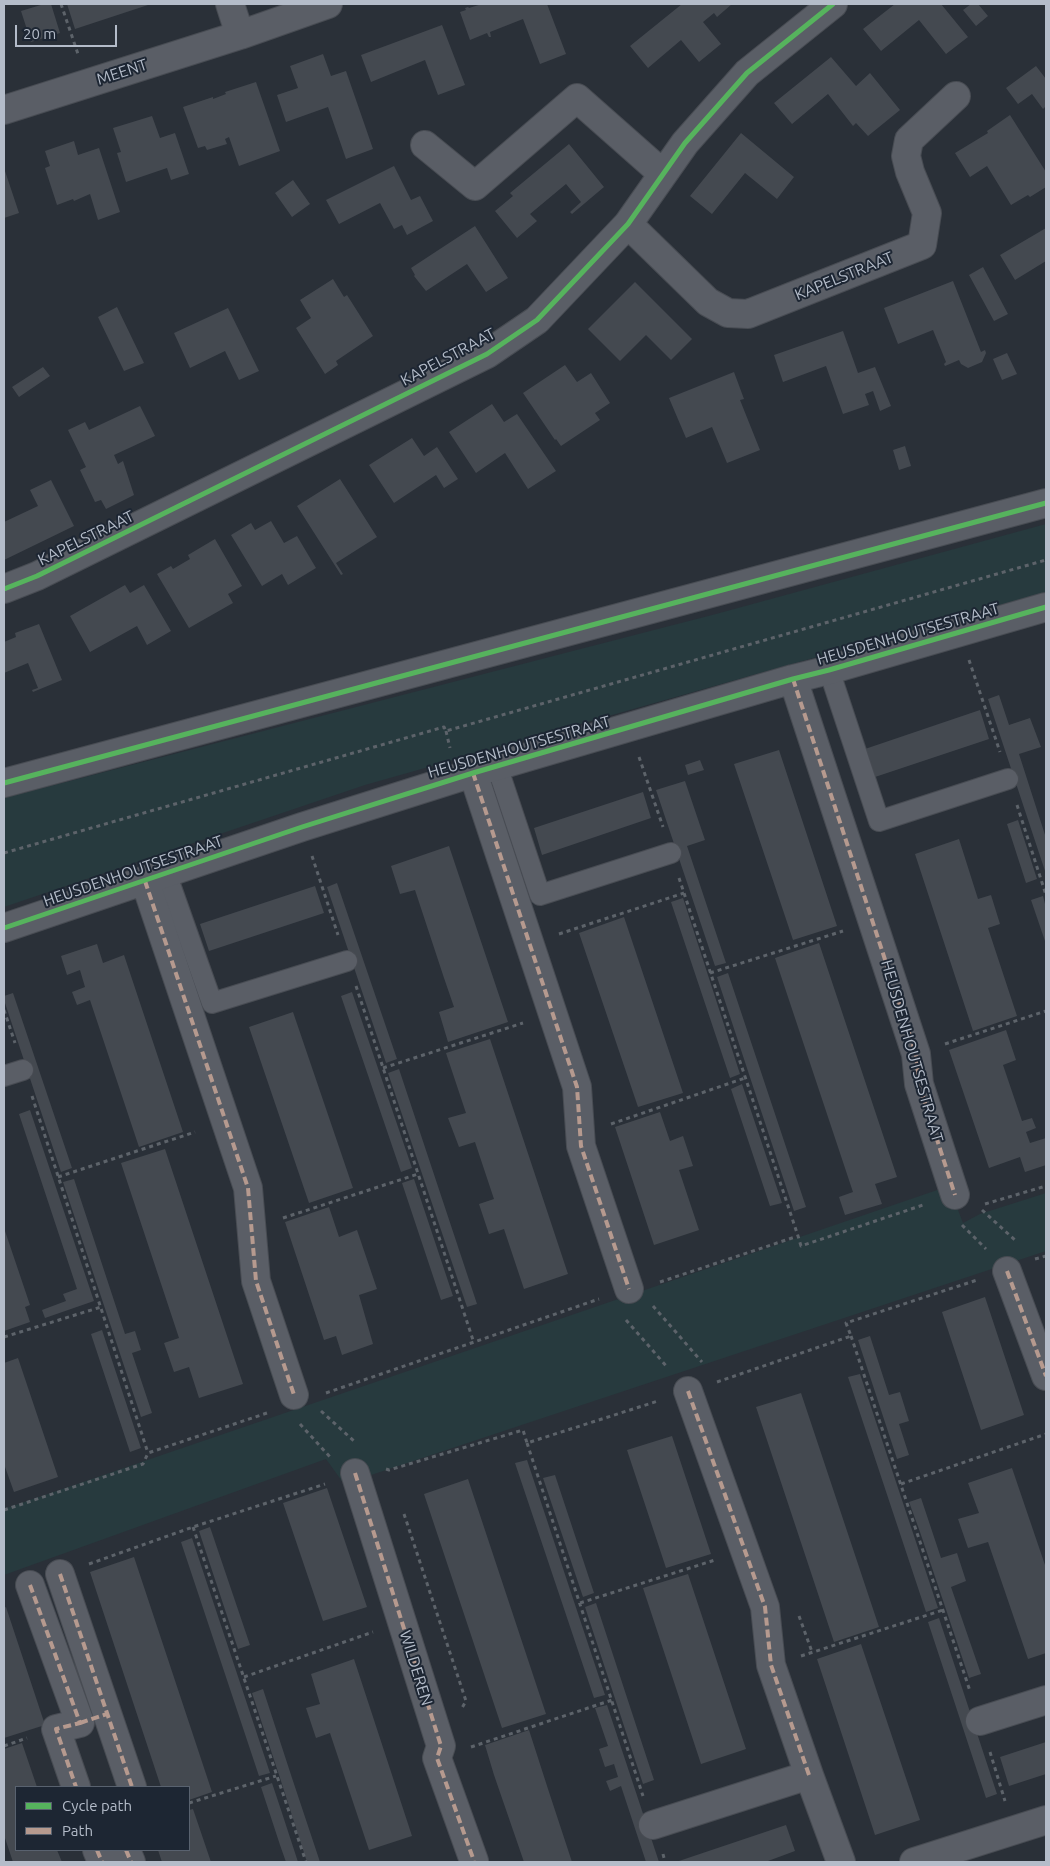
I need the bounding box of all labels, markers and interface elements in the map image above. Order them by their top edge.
scale bar [18,15,120,47]
text: 20 m [23,25,56,42]
street label: MEENT [94,55,150,89]
street label: KAPELSTRAAT [792,248,896,304]
street label: KAPELSTRAAT [397,324,499,390]
street label: KAPELSTRAAT [35,506,137,570]
street label: HEUSDENHOUTSESTRAAT [815,599,1001,669]
street label: HEUSDENHOUTSESTRAAT [426,712,612,782]
street label: HEUSDENHOUTSESTRAAT [41,831,225,911]
street label: HEUSDENHOUTSESTRAAT [877,958,947,1144]
street label: WILDEREN [395,1628,437,1708]
legend [15,1786,190,1851]
text: Cycle path [62,1797,132,1814]
text: Path [62,1822,93,1839]

